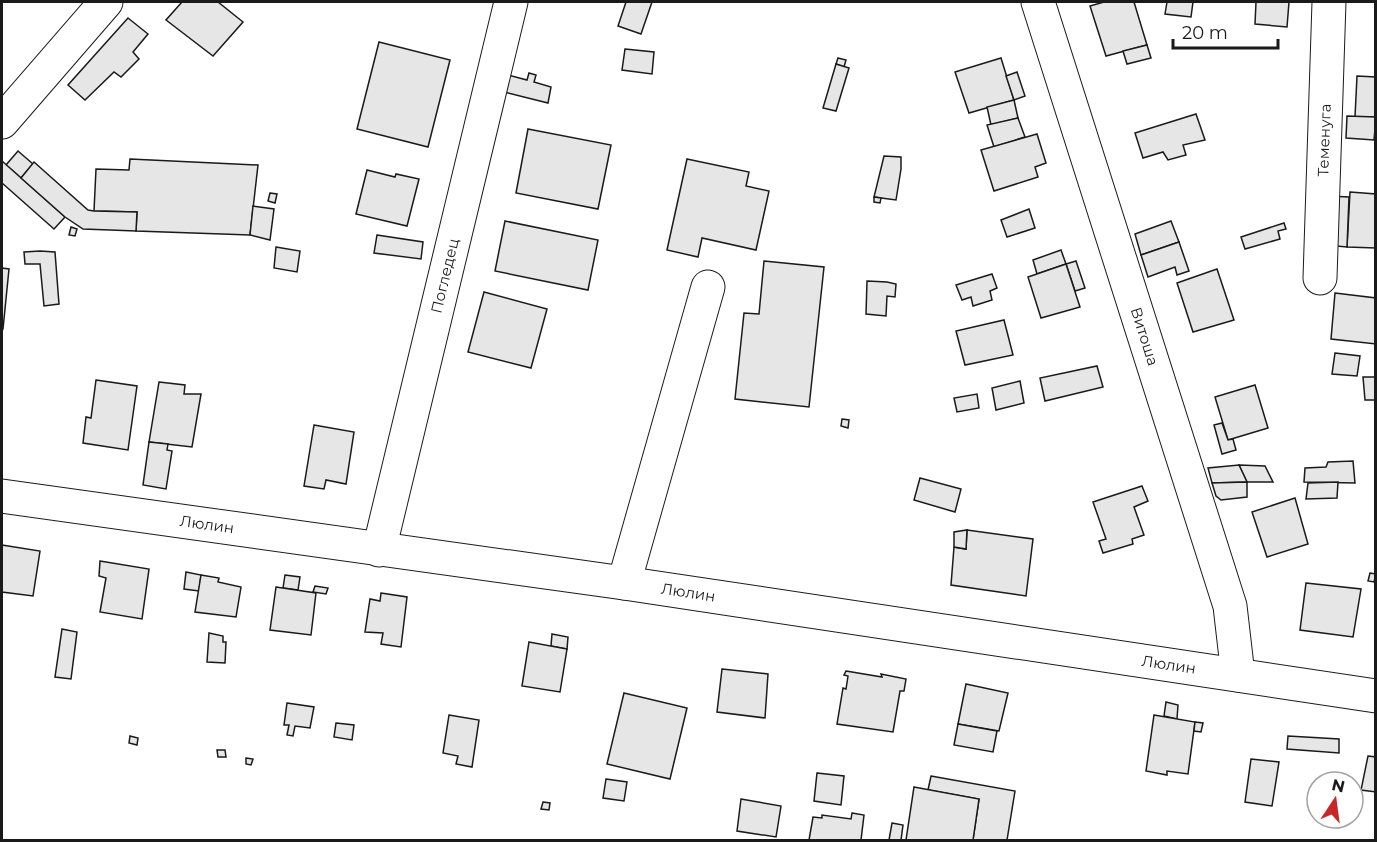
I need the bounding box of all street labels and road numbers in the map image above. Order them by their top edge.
street label: Теменуга [1313,103,1335,177]
street label: Погледец [426,236,463,315]
street label: Витоша [1127,305,1163,368]
street label: Люлин [179,511,235,537]
street label: Люлин [660,579,717,606]
street label: Люлин [1140,651,1197,678]

